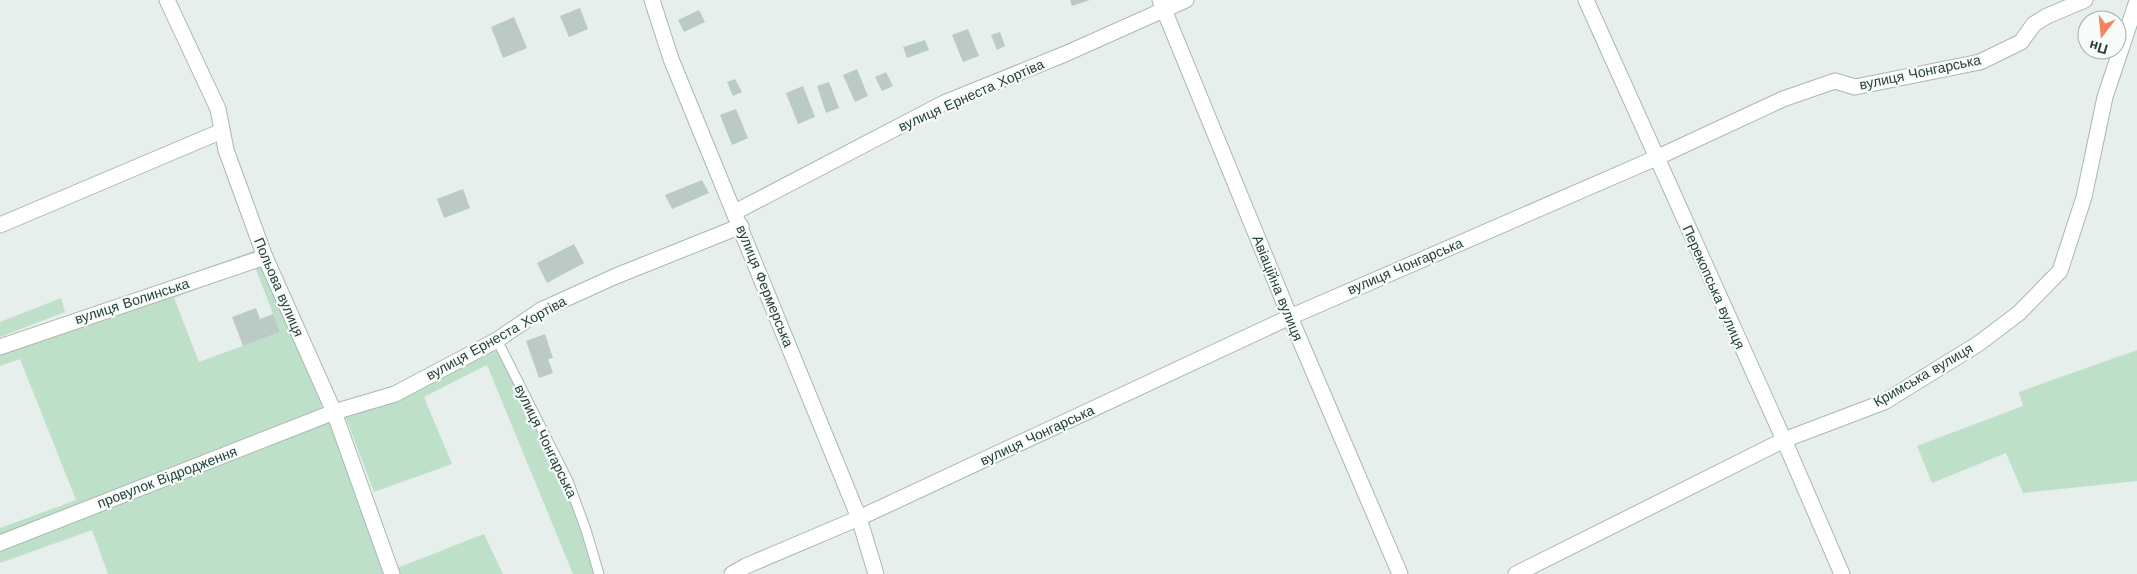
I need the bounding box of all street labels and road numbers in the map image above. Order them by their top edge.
street label: вулиця Чонгарська [1858,51,1982,93]
street label: вулиця Ернеста Хортіва [896,56,1046,134]
street label: вулиця Фермерська [733,223,797,350]
street label: Перекопська вулиця [1679,223,1749,351]
street label: Авіаційна вулиця [1250,233,1306,343]
street label: вулиця Чонгарська [1345,234,1465,298]
street label: Польова вулиця [251,235,307,339]
street label: вулиця Волинська [73,275,191,327]
street label: вулиця Ернеста Хортіва [423,293,569,383]
street label: Кримська вулиця [1870,340,1976,410]
street label: вулиця Чонгарська [512,382,580,500]
street label: вулиця Чонгарська [977,401,1097,468]
street label: провулок Відродження [95,443,239,511]

